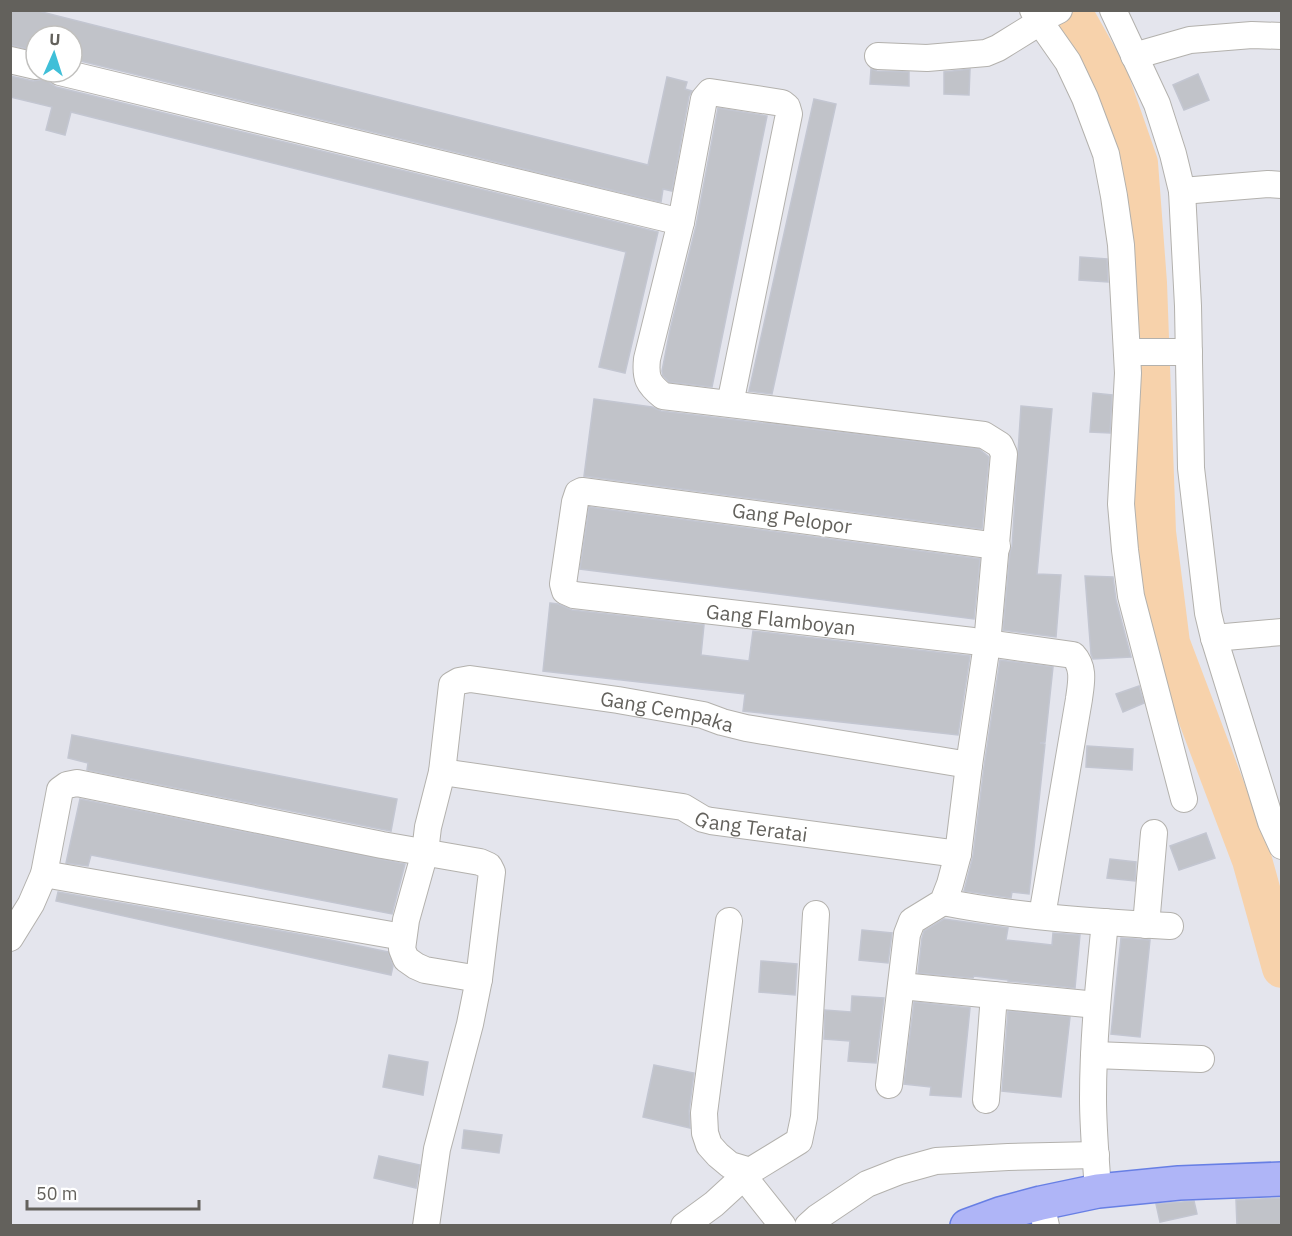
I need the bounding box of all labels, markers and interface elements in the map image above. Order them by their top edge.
north arrow [24,24,84,84]
text: U [49,29,61,49]
street label: Gang Pelopor [730,496,854,540]
street label: Gang Flamboyan [705,597,857,641]
street label: Gang Cempaka [599,684,737,738]
street label: Gang Teratai [690,804,809,847]
scale bar [27,1173,200,1211]
text: 50 m [36,1182,78,1205]

